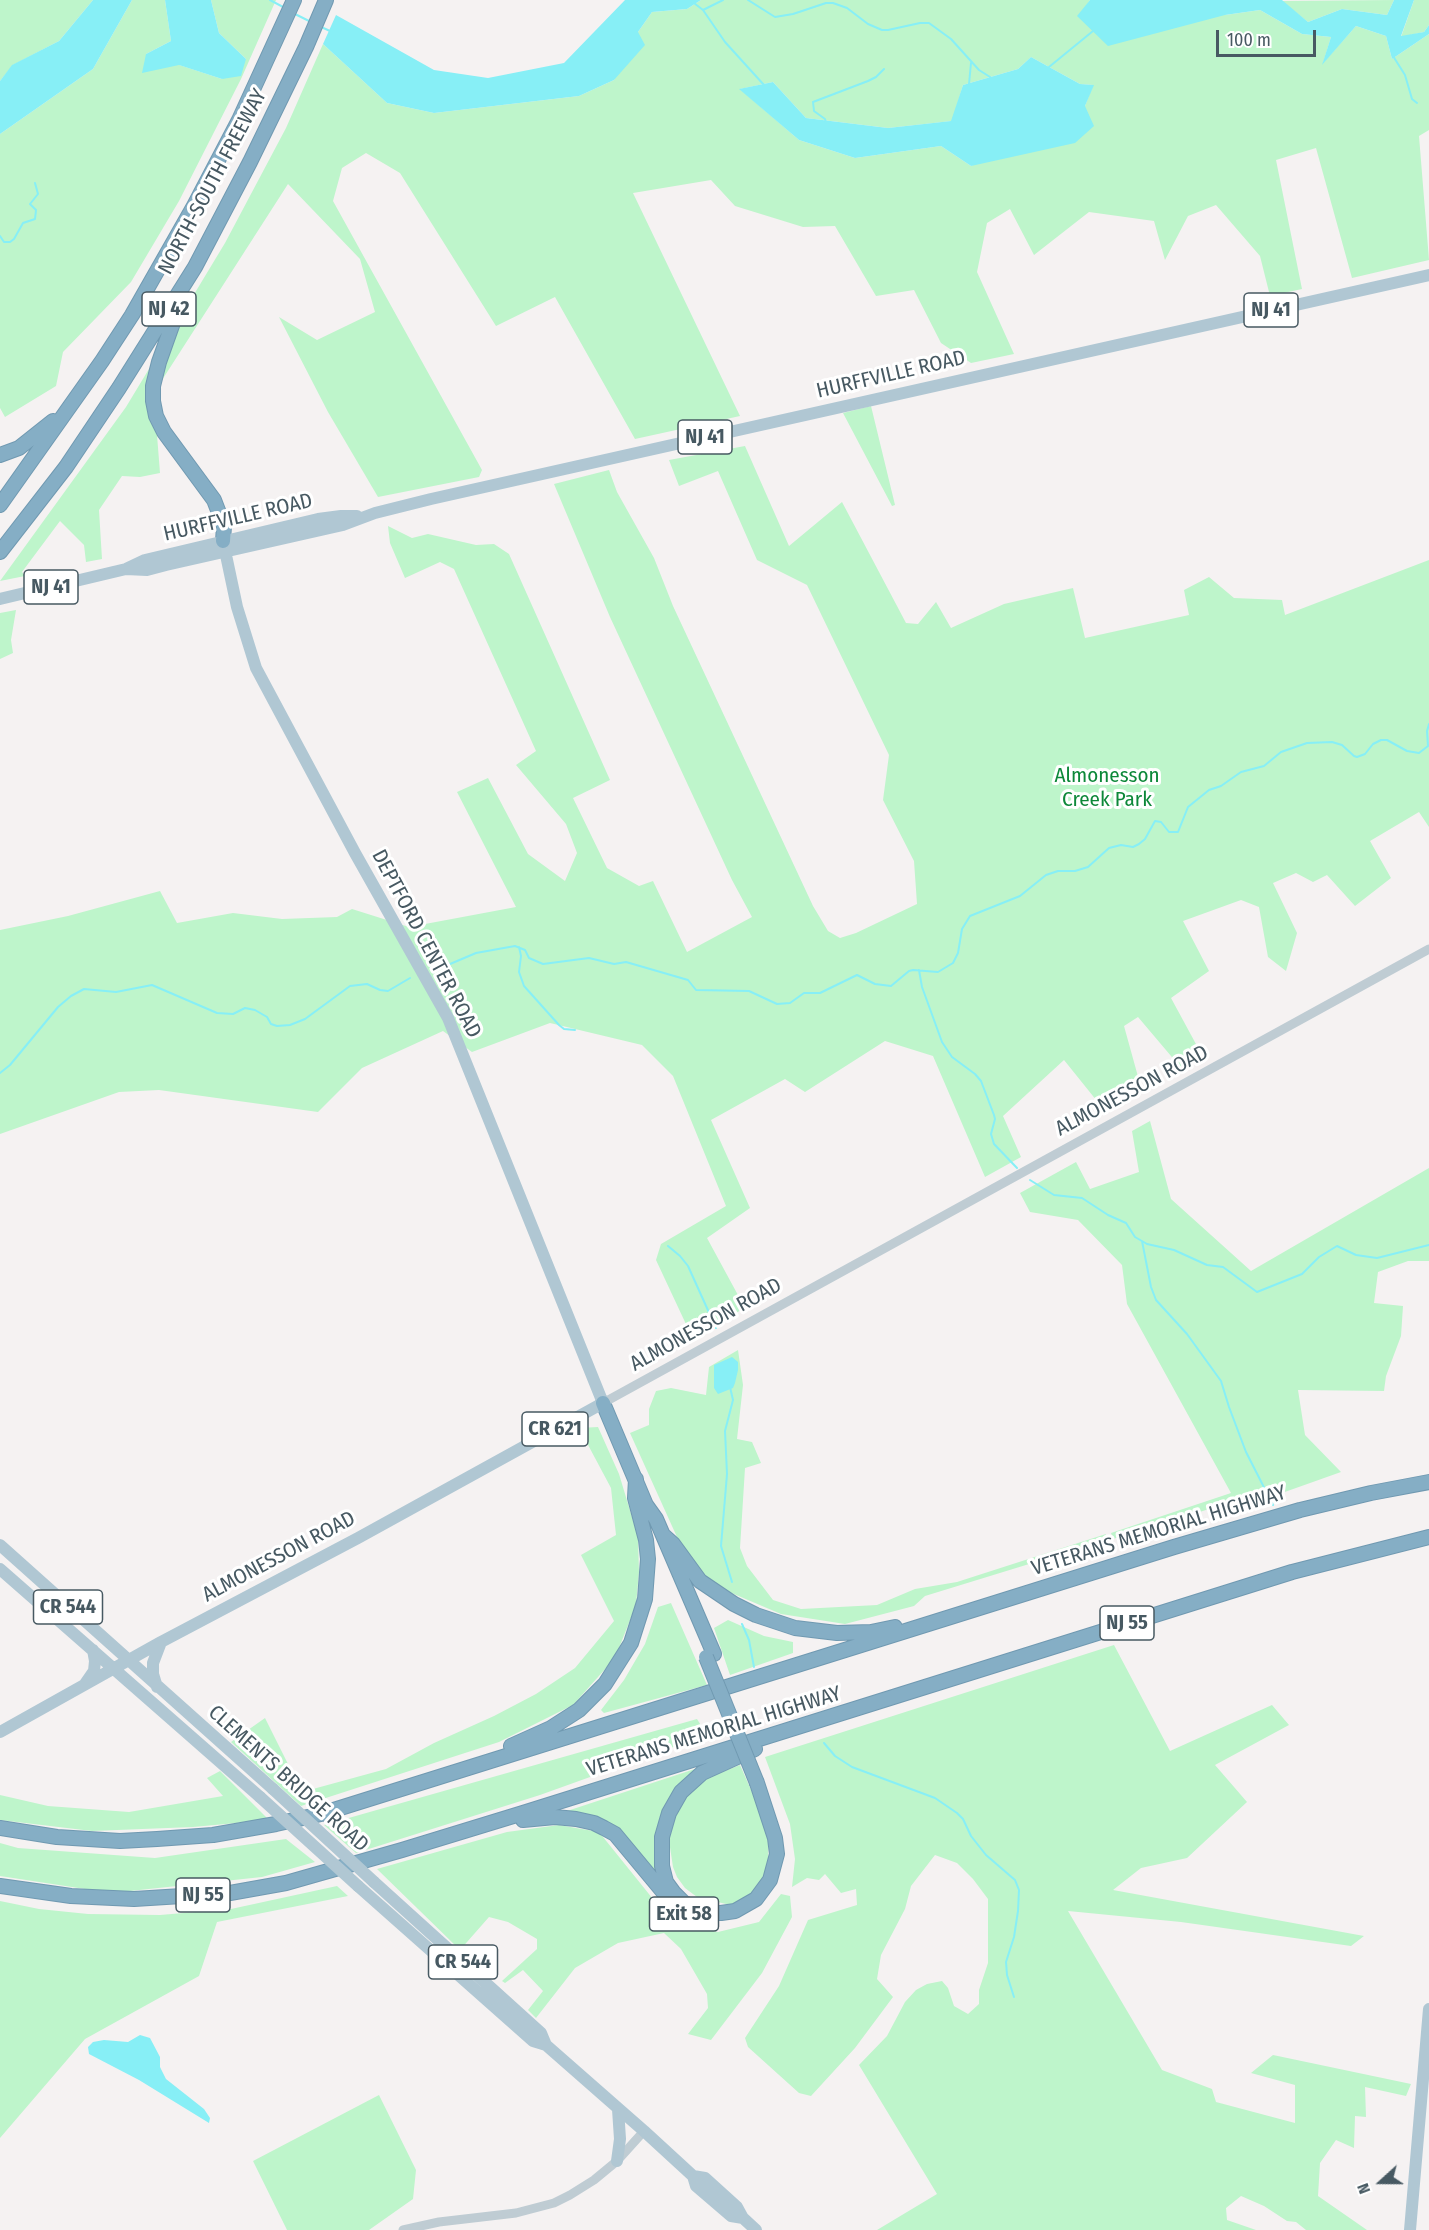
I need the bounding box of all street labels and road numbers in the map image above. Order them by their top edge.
street label: NORTH-SOUTH FREEWAY [153,85,273,279]
road number: NJ 42 [142,292,196,326]
road number: NJ 41 [1244,293,1298,327]
street label: HURFFVILLE ROAD [814,346,968,404]
road number: NJ 41 [678,420,732,454]
street label: HURFFVILLE ROAD [161,489,315,547]
road number: NJ 41 [24,570,78,604]
street label: DEPTFORD CENTER ROAD [366,846,486,1042]
street label: ALMONESSON ROAD [1051,1040,1213,1142]
street label: ALMONESSON ROAD [626,1273,786,1377]
road number: CR 621 [522,1412,588,1446]
street label: VETERANS MEMORIAL HIGHWAY [1029,1480,1289,1582]
street label: ALMONESSON ROAD [198,1506,360,1608]
road number: CR 544 [34,1590,103,1624]
road number: NJ 55 [1100,1606,1154,1640]
street label: VETERANS MEMORIAL HIGHWAY [584,1681,844,1783]
street label: CLEMENTS BRIDGE ROAD [203,1700,373,1858]
road number: NJ 55 [176,1878,230,1912]
road number: Exit 58 [650,1897,718,1931]
road number: CR 544 [428,1945,498,1979]

